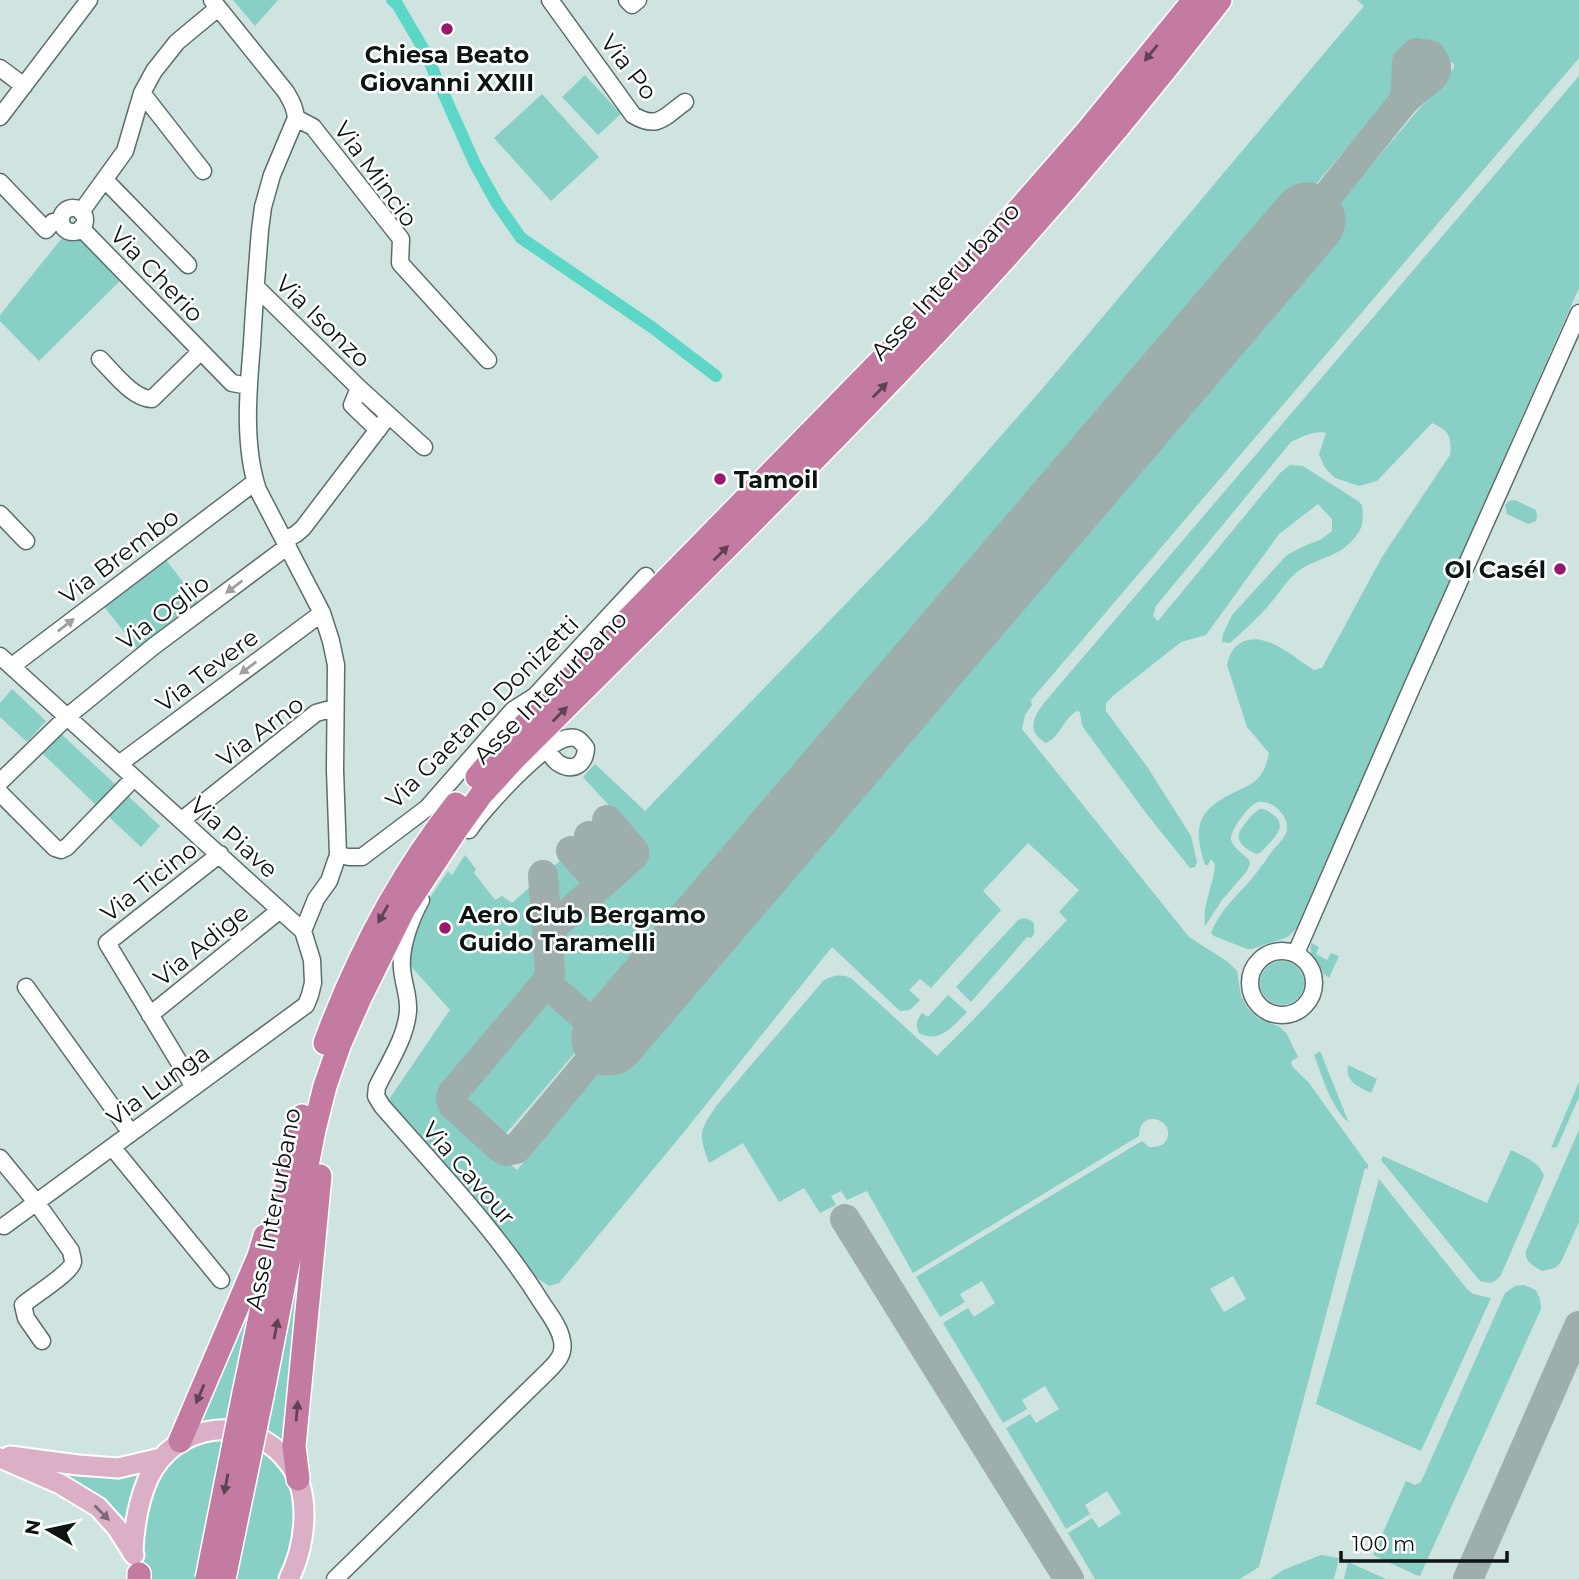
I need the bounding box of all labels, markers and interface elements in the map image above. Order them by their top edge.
marker: Chiesa Beato Giovanni XXIII [439,21,455,37]
street label: Via Po [594,28,664,106]
place label: Chiesa Beato Giovanni XXIII [360,40,534,97]
one-way arrow [1144,45,1159,62]
street label: Via Mincio [328,115,424,233]
street label: Asse Interurbano [864,196,1026,366]
street label: Via Cherio [104,220,210,328]
street label: Via Isonzo [270,269,376,373]
one-way arrow [871,382,887,399]
place label: Tamoil [734,465,818,494]
marker: Tamoil [712,471,728,487]
street label: Via Brembo [54,502,184,610]
one-way arrow [712,545,728,562]
place label: Ol Casél [1445,555,1546,584]
marker: Ol Casél [1552,561,1568,577]
street label: Via Oglio [111,568,215,656]
one-way arrow [225,580,243,594]
street label: Asse Interurbano [467,604,633,770]
street label: Via Gaetano Donizetti [379,609,585,815]
one-way arrow [57,618,75,632]
street label: Via Tevere [150,622,264,718]
one-way arrow [239,661,257,675]
street label: Via Arno [211,689,309,773]
one-way arrow [551,705,568,722]
street label: Via Piave [184,790,284,884]
street label: Via Ticino [95,834,203,928]
street label: Via Adige [148,898,254,992]
place label: Aero Club Bergamo Guido Taramelli [458,900,706,957]
one-way arrow [377,904,389,924]
marker: Aero Club Bergamo Guido Taramelli [437,920,453,936]
street label: Via Lunga [101,1038,215,1132]
street label: Asse Interurbano [239,1105,307,1313]
street label: Via Cavour [416,1115,522,1231]
one-way arrow [270,1318,281,1340]
one-way arrow [195,1383,206,1404]
one-way arrow [292,1400,303,1422]
one-way arrow [220,1473,231,1495]
north arrow [14,1495,84,1565]
one-way arrow [94,1505,111,1522]
text: N [20,1518,45,1537]
scale bar [1341,1520,1507,1564]
text: 100 m [1352,1531,1415,1556]

